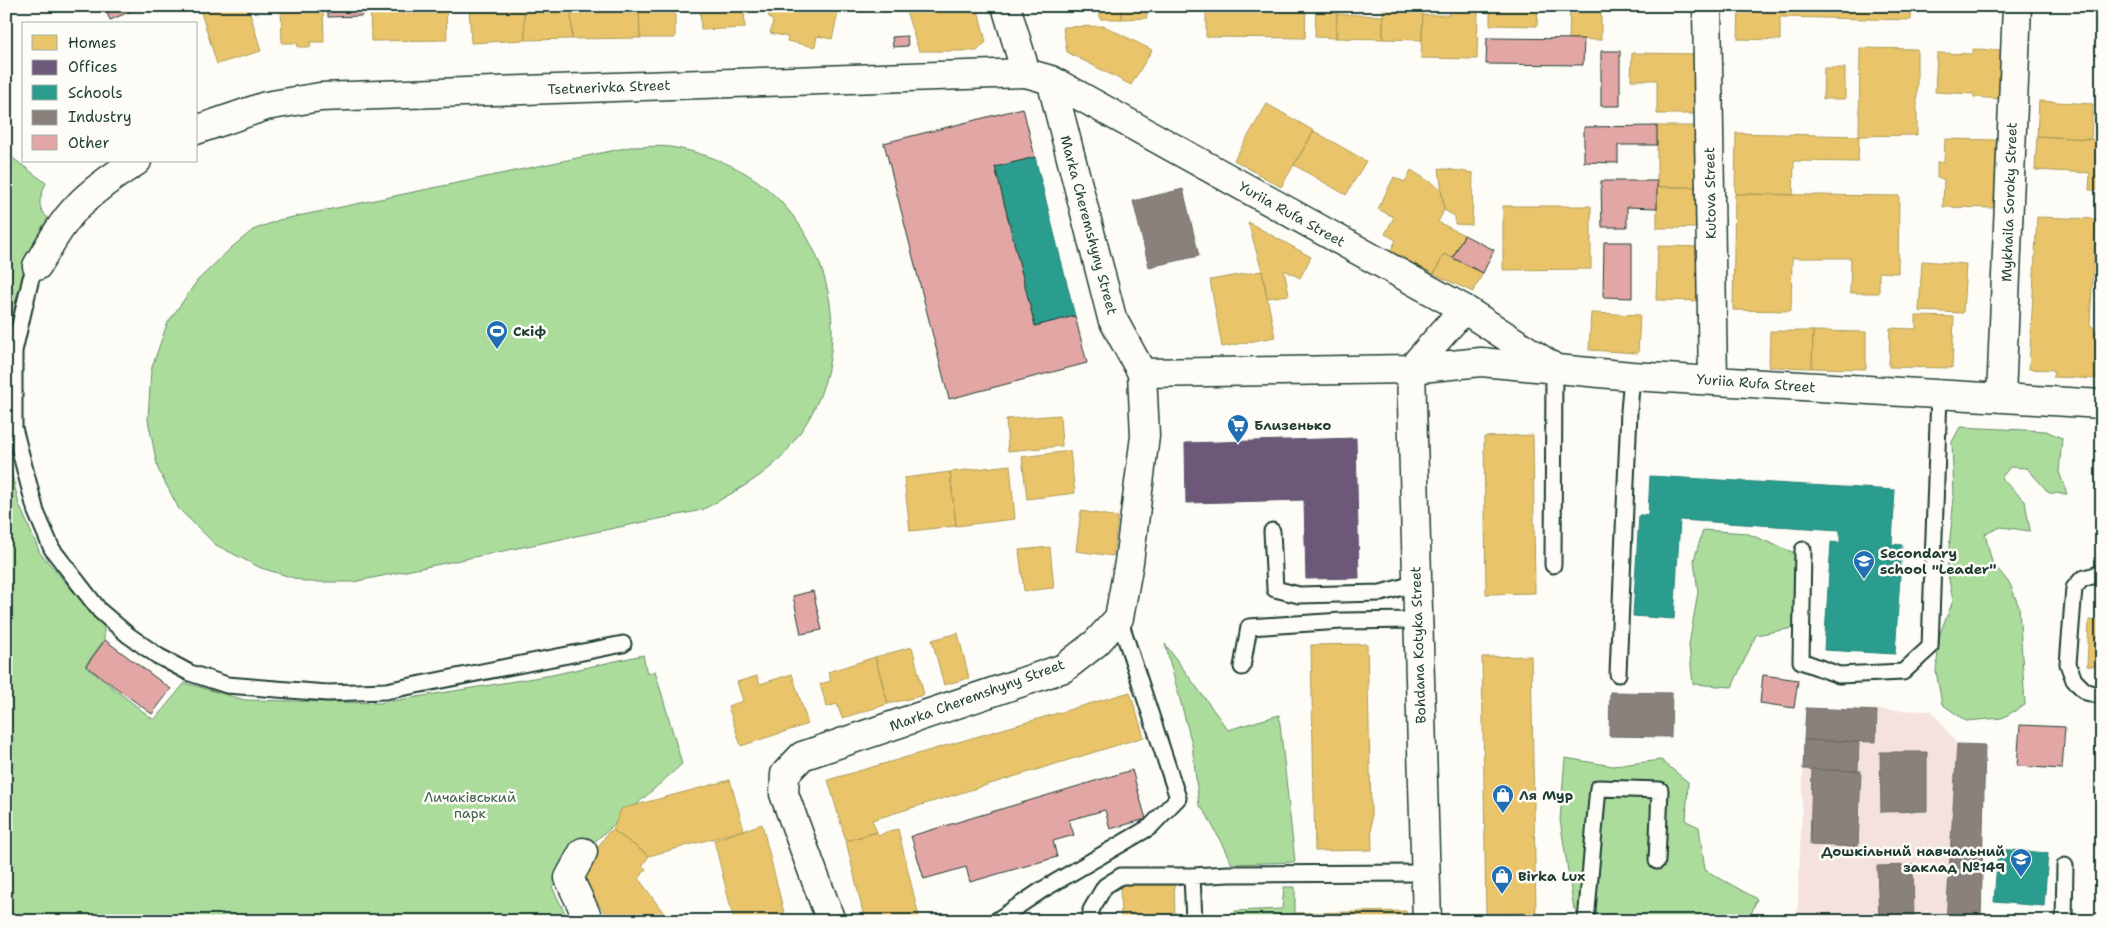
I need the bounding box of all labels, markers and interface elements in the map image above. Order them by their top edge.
legend [22,22,198,162]
text: Homes [68,33,116,53]
text: Offices [68,57,117,77]
street label: Tsetnerivka Street [547,76,671,98]
text: Schools [68,83,123,103]
text: Industry [68,107,132,127]
street label: Mykhaila Soroky Street [1997,122,2021,282]
text: Other [68,133,110,153]
street label: Marka Cheremshyny Street [1056,133,1122,317]
street label: Kutova Street [1700,147,1720,239]
street label: Yuriia Rufa Street [1236,177,1348,251]
sports icon: Скіф [485,319,509,350]
place label: Скіф [513,322,546,340]
street label: Yuriia Rufa Street [1696,370,1816,396]
supermarket icon: Близенько [1226,413,1250,444]
place label: Близенько [1254,416,1331,434]
place label: Secondary school "Leader" [1880,544,1997,578]
school or university icon: Secondary school "Leader" [1852,549,1876,580]
street label: Bohdana Kotyka Street [1406,566,1430,724]
street label: Marka Cheremshyny Street [887,655,1067,735]
shop icon: Ля Мур [1491,783,1515,814]
place label: Ля Мур [1519,786,1573,804]
park label: Личаківський парк [424,788,516,822]
place label: Дошкільний навчальний заклад №149 [1821,842,2005,876]
school or university icon: Дошкільний навчальний заклад №149 [2009,847,2033,878]
shop icon: Birka Lux [1490,864,1514,895]
place label: Birka Lux [1518,867,1585,885]

